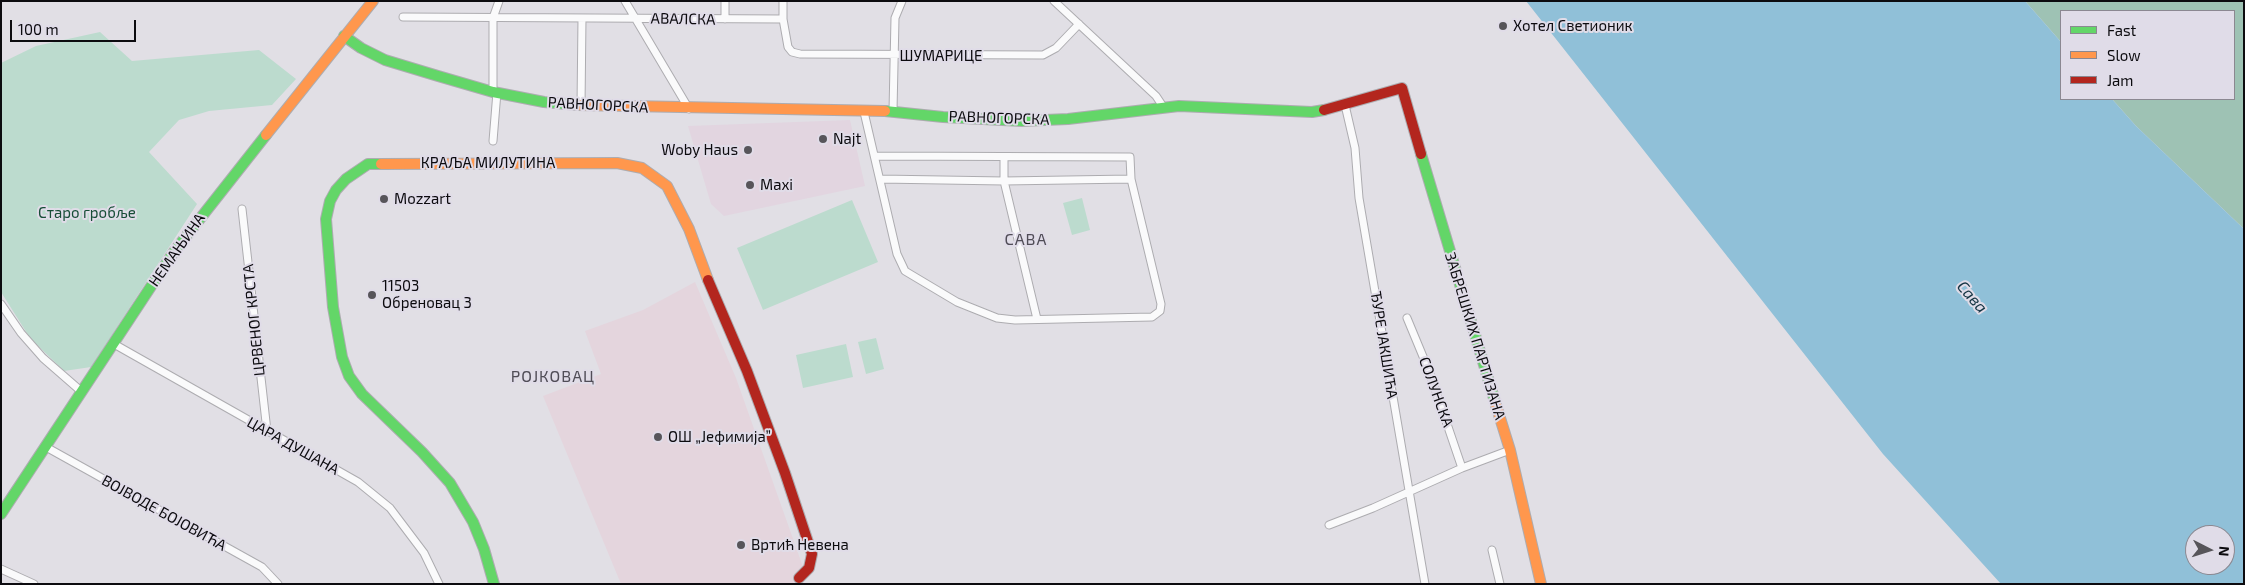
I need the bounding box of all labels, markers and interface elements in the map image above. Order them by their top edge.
street label: АВАЛСКА [651,9,715,29]
scale bar [12,10,139,42]
legend [2060,10,2235,100]
place label: Хотел Светионик [1513,17,1633,35]
text: 100 m [18,20,59,38]
marker: Хотел Светионик [1497,20,1509,32]
text: Fast [2107,21,2136,39]
text: Slow [2107,46,2141,64]
street label: ШУМАРИЦЕ [900,47,982,65]
text: Jam [2107,71,2133,89]
street label: РАВНОГОРСКА [547,93,649,117]
street label: РАВНОГОРСКА [948,107,1050,129]
place label: Najt [833,130,861,148]
marker: Najt [817,133,829,145]
place label: Woby Haus [661,141,738,159]
marker: Woby Haus [742,144,754,156]
street label: КРАЉА МИЛУТИНА [421,154,555,172]
place label: Maxi [760,176,793,194]
marker: Maxi [744,179,756,191]
place label: Mozzart [394,190,451,208]
marker: Mozzart [378,193,390,205]
park label: Старо гробље [38,204,136,222]
street label: НЕМАЊИНА [145,210,209,290]
district label: САВА [1004,230,1048,250]
street label: ЗАБРЕШКИХ ПАРТИЗАНА [1441,250,1509,422]
street label: ЦРВЕНОГ КРСТА [239,263,269,377]
place label: 11503 Обреновац 3 [382,277,472,312]
water label: Сава [1953,277,1991,317]
marker: 11503 Обреновац 3 [366,289,378,301]
street label: ЂУРЕ ЈАКШИЋА [1367,290,1401,400]
street label: СОЛУНСКА [1415,354,1457,430]
district label: РОЈКОВАЦ [510,367,596,387]
street label: ЦАРА ДУШАНА [244,413,342,479]
place label: ОШ „Јефимија” [668,428,771,446]
marker: ОШ „Јефимија” [652,431,664,443]
street label: ВОЈВОДЕ БОЈОВИЋА [98,471,230,555]
north arrow [2185,525,2235,575]
place label: Вртић Невена [751,536,849,554]
marker: Вртић Невена [735,539,747,551]
text: N [2216,545,2233,557]

